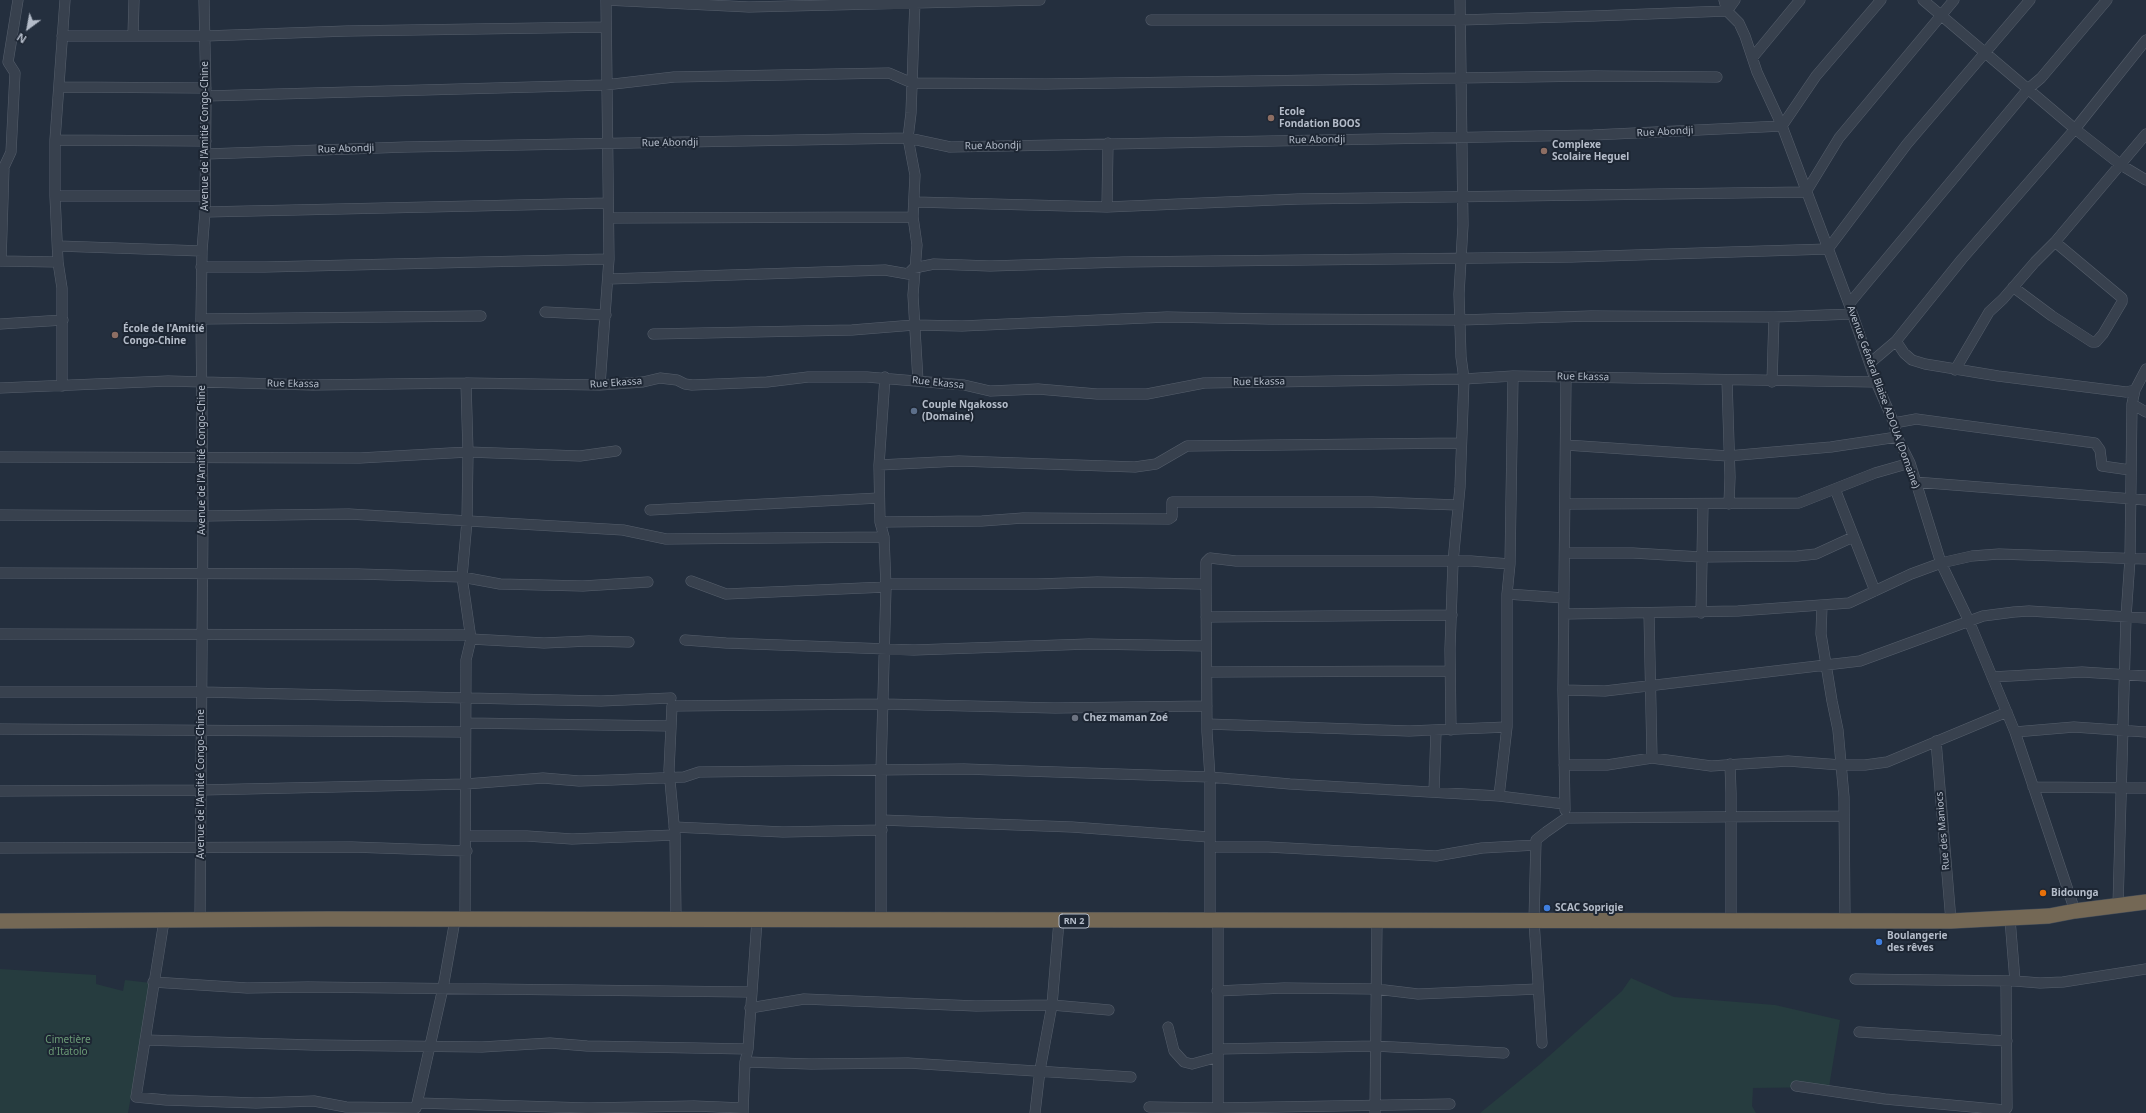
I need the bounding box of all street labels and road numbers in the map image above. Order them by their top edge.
street label: Avenue de l'Amitié Congo-Chine [199,61,211,211]
street label: Rue Abondji [1636,125,1694,139]
street label: Rue Abondji [1289,134,1345,146]
street label: Rue Abondji [642,137,698,149]
street label: Rue Abondji [965,140,1021,152]
street label: Rue Abondji [317,142,375,156]
street label: Avenue Général Blaise ADOUA (Domaine) [1844,304,1922,490]
street label: Rue Ekassa [1557,371,1609,383]
street label: Rue Ekassa [911,374,965,392]
street label: Rue Ekassa [589,375,643,391]
street label: Rue Ekassa [1233,376,1285,388]
street label: Rue Ekassa [267,378,319,390]
street label: Avenue de l'Amitié Congo-Chine [196,385,208,535]
street label: Avenue de l'Amitié Congo-Chine [195,709,207,859]
street label: Rue des Maniocs [1934,791,1952,871]
road number: RN 2 [1059,914,1089,928]

